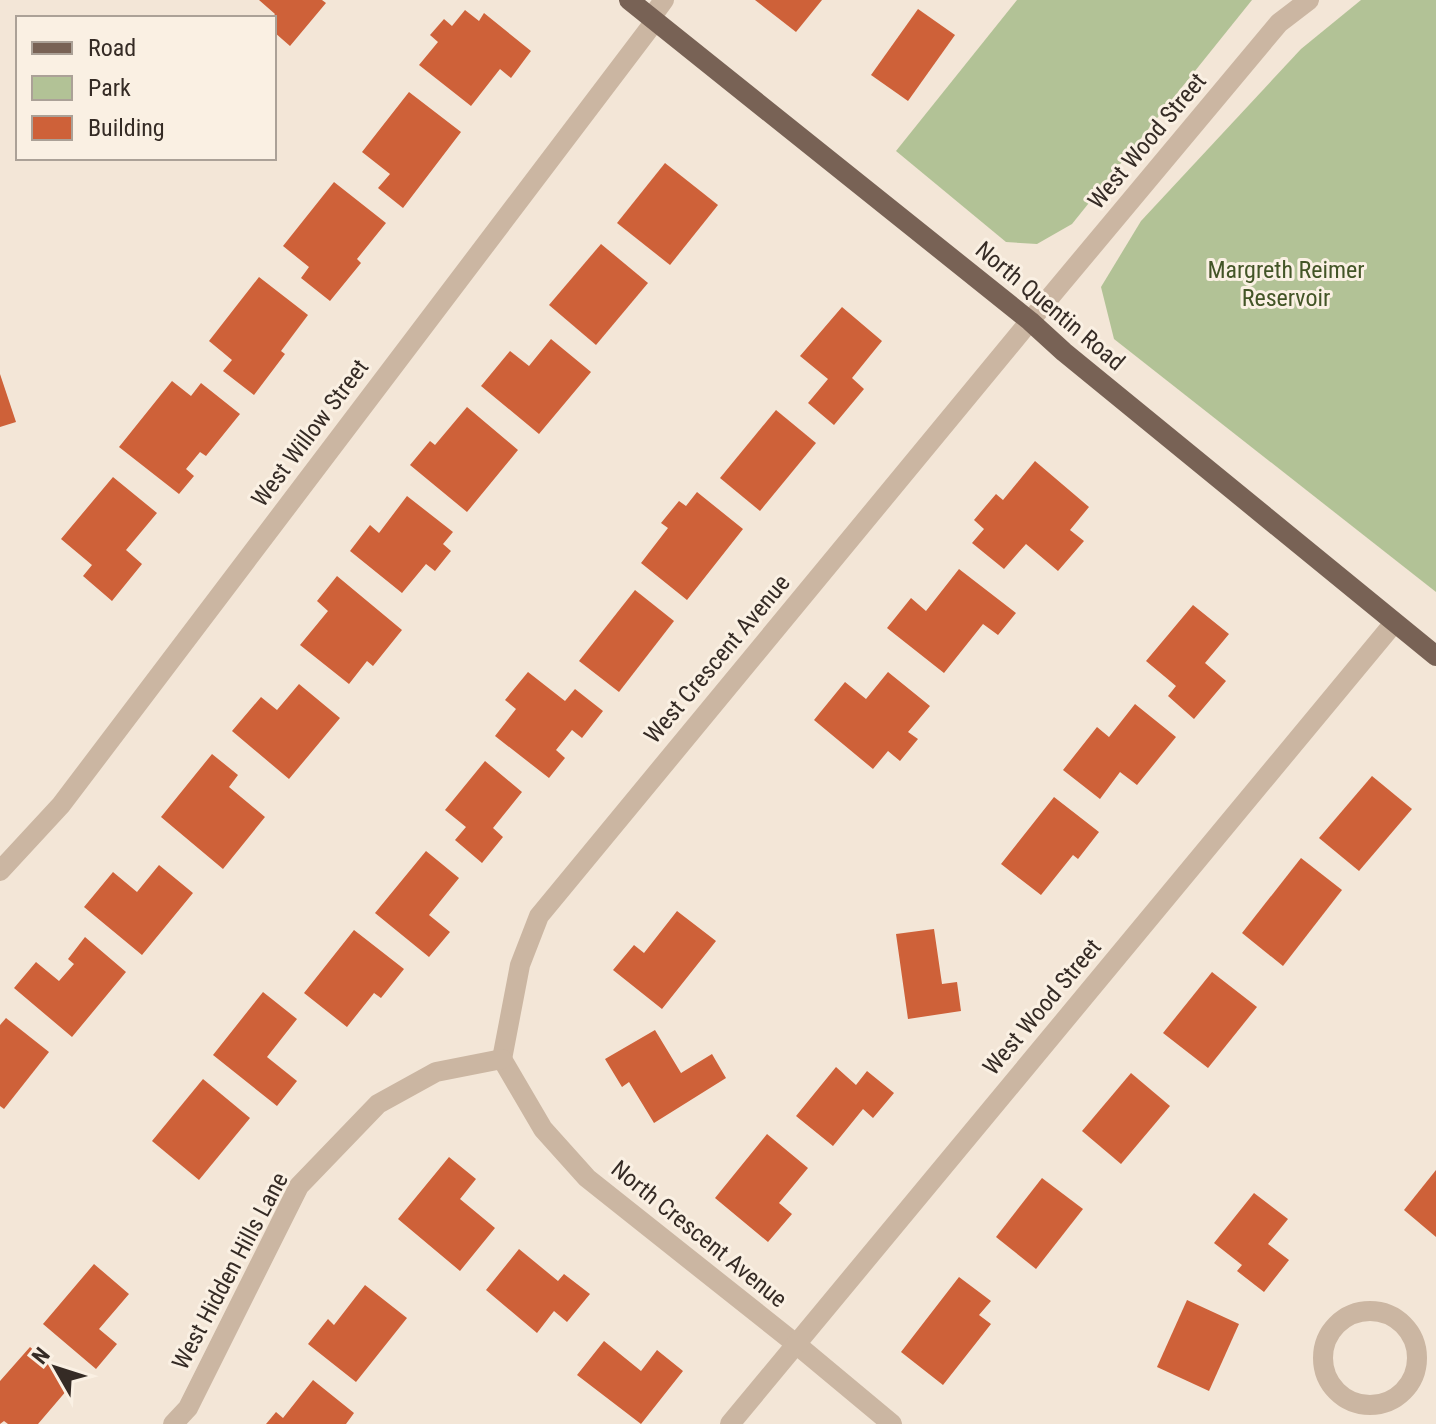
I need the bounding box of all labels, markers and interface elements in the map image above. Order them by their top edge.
legend [16,16,276,160]
text: Road [88,34,136,62]
street label: West Wood Street [1082,68,1212,214]
text: Park [88,74,131,102]
text: Building [88,114,165,142]
street label: North Quentin Road [970,236,1130,376]
park label: Margreth Reimer Reservoir [1207,256,1365,312]
street label: West Willow Street [246,354,374,512]
street label: West Crescent Avenue [638,569,796,749]
street label: West Wood Street [977,934,1107,1080]
street label: North Crescent Avenue [606,1155,792,1313]
street label: West Hidden Hills Lane [166,1168,294,1374]
north arrow [16,1328,96,1408]
text: N [27,1343,55,1369]

